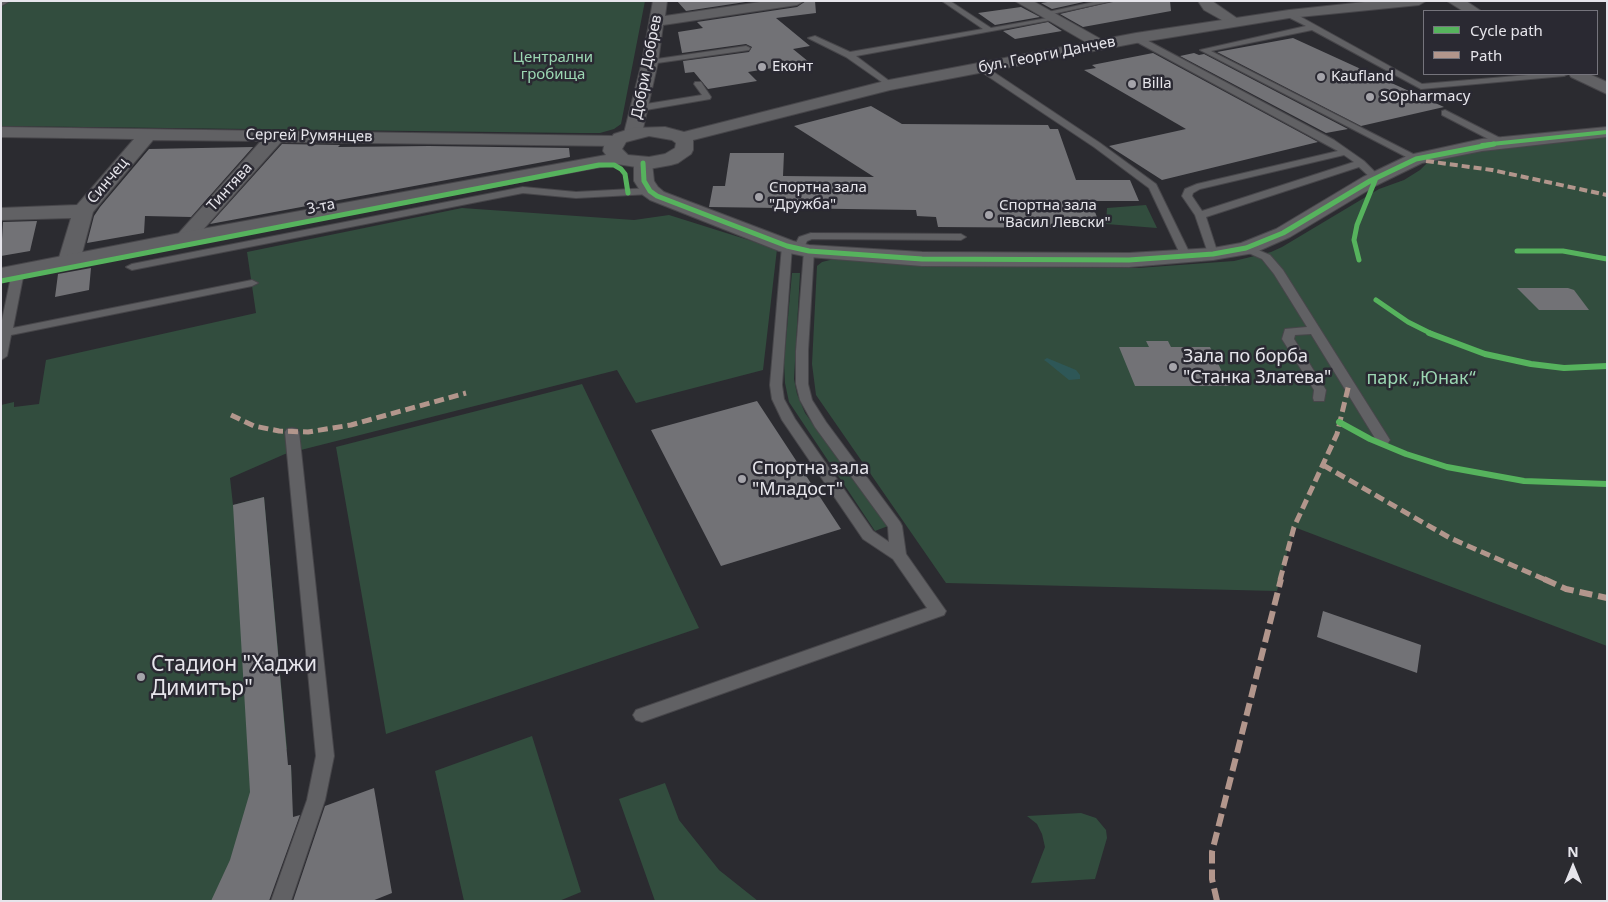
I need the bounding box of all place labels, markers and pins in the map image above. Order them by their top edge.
place label: Еконт [772,58,813,76]
marker: Еконт [756,61,768,73]
place label: Kaufland [1331,68,1394,86]
marker: Kaufland [1315,71,1327,83]
place label: Billa [1142,75,1172,93]
marker: Billa [1126,78,1138,90]
place label: SOpharmacy [1380,88,1470,106]
marker: SOpharmacy [1364,91,1376,103]
place label: Спортна зала "Дружба" [769,179,867,214]
marker: Спортна зала "Дружба" [753,191,765,203]
place label: Спортна зала "Васил Левски" [999,197,1111,232]
marker: Спортна зала "Васил Левски" [983,209,995,221]
place label: Зала по борба "Станка Златева" [1183,346,1331,388]
marker: Зала по борба "Станка Златева" [1167,361,1179,373]
place label: Спортна зала "Младост" [752,458,869,500]
marker: Спортна зала "Младост" [736,473,748,485]
place label: Стадион "Хаджи Димитър" [151,652,317,702]
marker: Стадион "Хаджи Димитър" [135,671,147,683]

